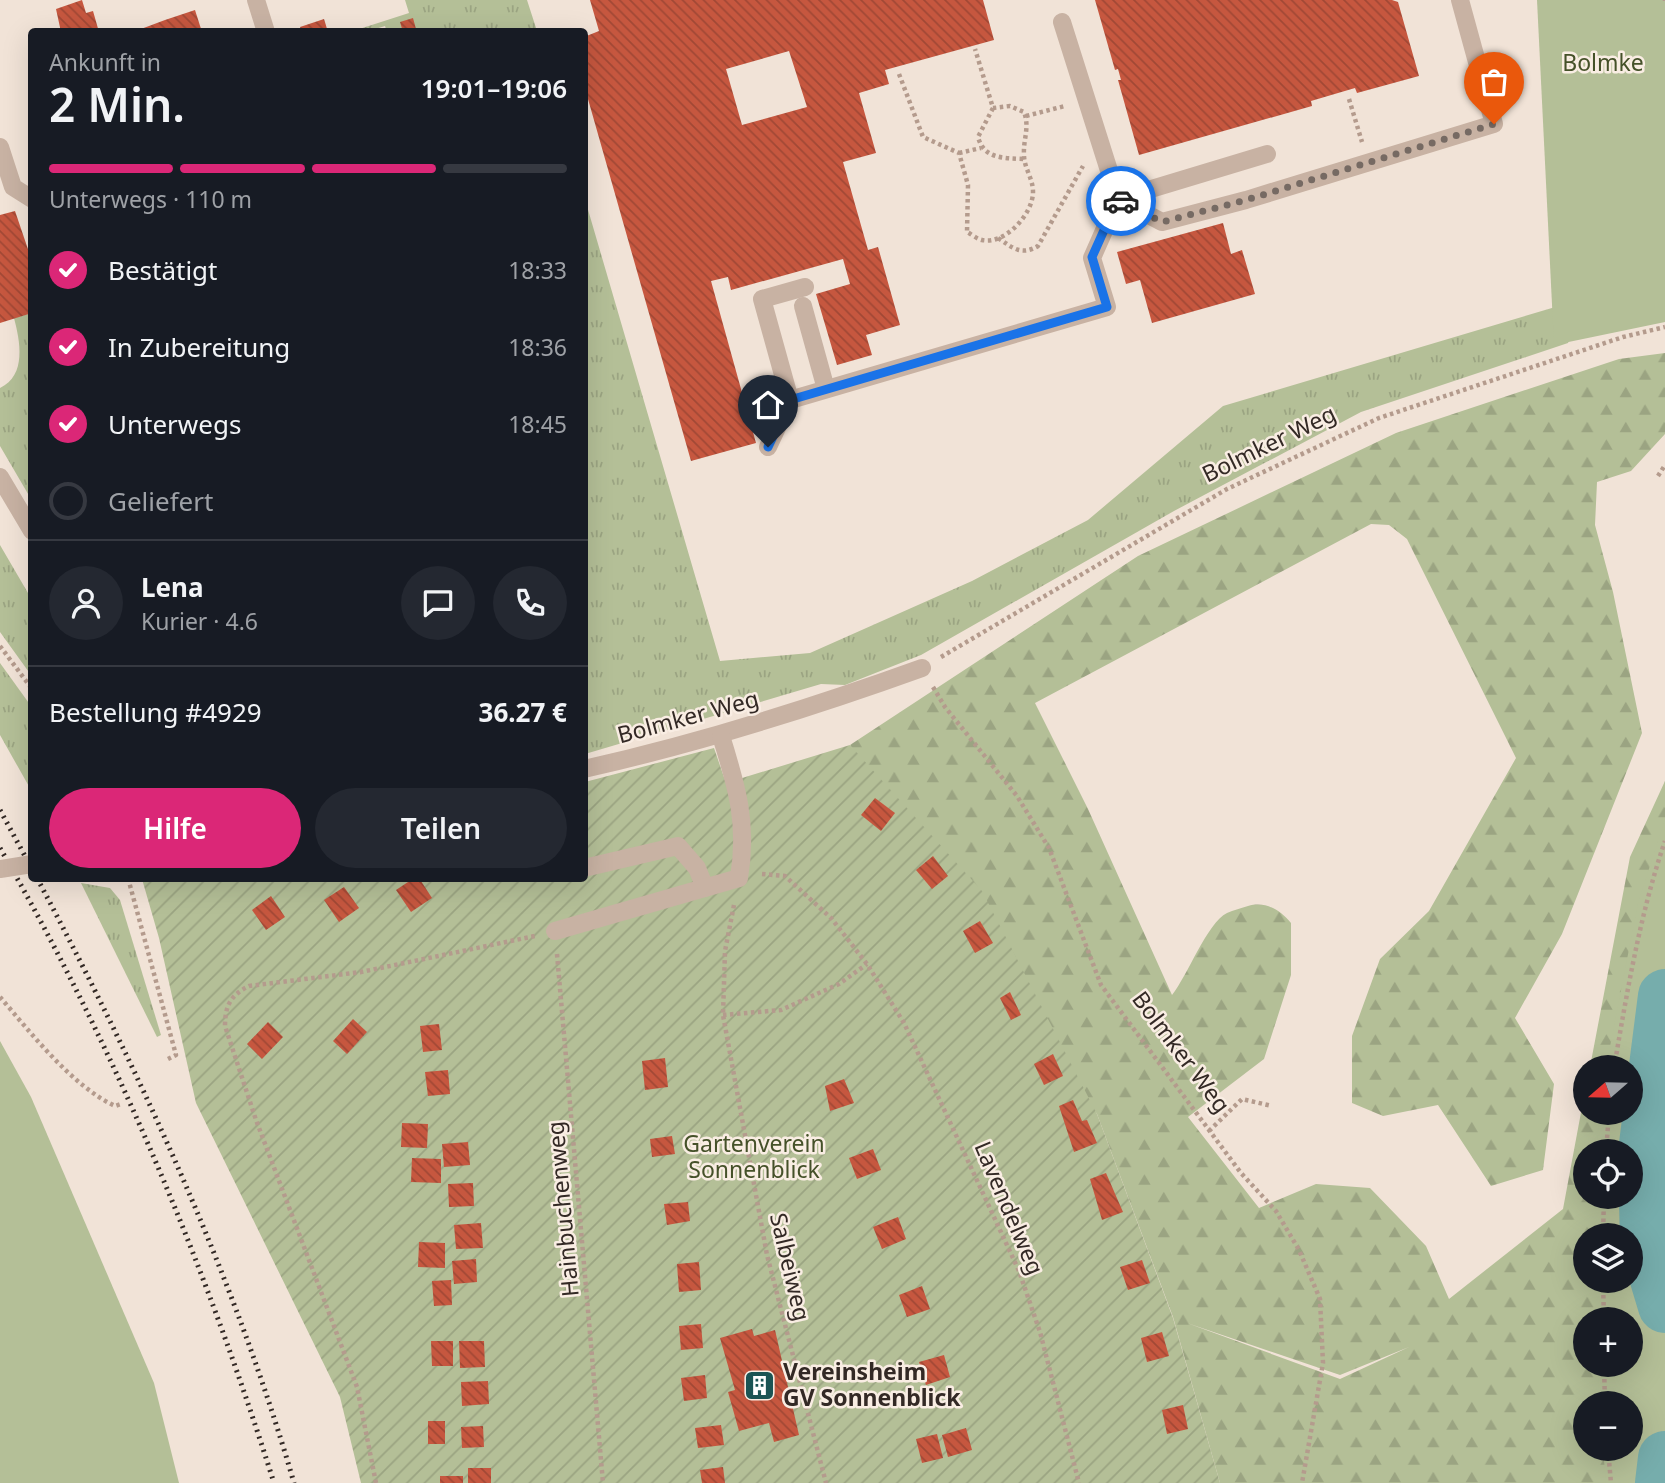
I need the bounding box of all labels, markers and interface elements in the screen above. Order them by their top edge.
text: Ankunft in [49,46,161,78]
park label: Bolmke [1562,46,1644,78]
pin [1464,52,1524,124]
icon: bag [1475,63,1513,101]
text: 19:01–19:06 [421,70,567,106]
text: 2 Min. [49,73,185,135]
courier [1086,166,1156,236]
icon: car [1102,182,1140,220]
text: Unterwegs · 110 m [49,183,252,215]
icon: check [49,251,87,289]
text: Bestätigt [108,252,217,288]
text: 18:33 [508,254,567,286]
icon: check [49,328,87,366]
text: In Zubereitung [108,329,290,365]
text: 18:36 [508,331,567,363]
pin [738,375,798,447]
icon: home [749,386,787,424]
street label: Bolmker Weg [1196,397,1341,489]
icon: check [49,405,87,443]
text: Unterwegs [108,406,241,442]
text: 18:45 [508,408,567,440]
text: Geliefert [108,483,213,519]
button: person [49,566,123,640]
button: chat [401,566,475,640]
button: phone [493,566,567,640]
text: Lena [141,569,204,605]
text: Kurier · 4.6 [141,605,258,637]
street label: Bolmker Weg [614,682,762,750]
text: Bestellung #4929 [49,694,262,730]
text: 36.27 € [479,694,567,730]
button: Hilfe [49,788,301,868]
button: Teilen [315,788,567,868]
street label: Bolmker Weg [1125,984,1238,1119]
north arrow [1573,1055,1643,1125]
map controls [1573,1055,1643,1461]
street label: Hainbuchenweg [538,1120,586,1298]
park label: Gartenverein Sonnenblick [683,1127,825,1185]
street label: Lavendelweg [967,1136,1052,1279]
button: locate [1573,1139,1643,1209]
street label: Salbeiweg [763,1210,819,1324]
button: layers [1573,1223,1643,1293]
button: + [1573,1307,1643,1377]
place label: Vereinsheim GV Sonnenblick [783,1355,961,1413]
building icon: Vereinsheim GV Sonnenblick [743,1368,777,1402]
button: − [1573,1391,1643,1461]

